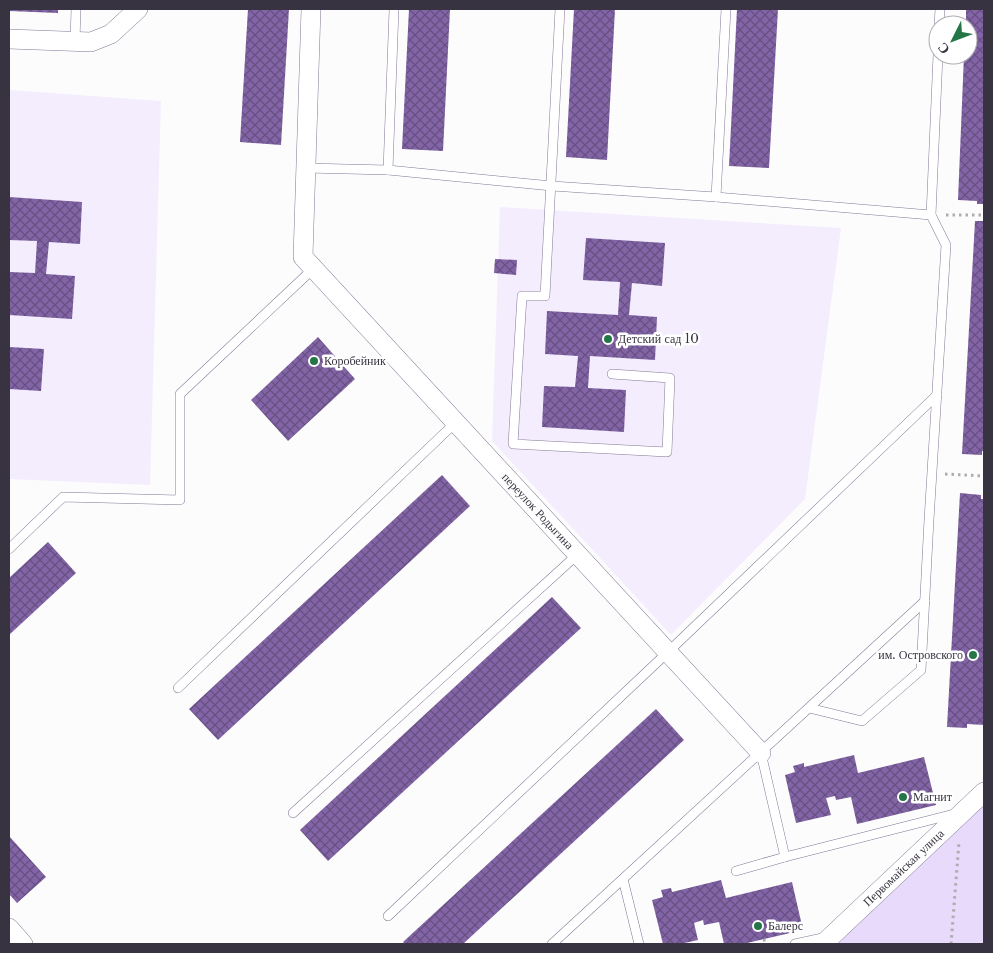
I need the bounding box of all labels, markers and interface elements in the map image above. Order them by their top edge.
north arrow [928,15,978,65]
text: С [933,39,953,58]
place label: Детский сад 10 [618,331,699,346]
marker: Детский сад 10 [602,333,614,345]
place label: Коробейник [324,353,386,368]
marker: Коробейник [308,355,320,367]
street label: переулок Родыгина [499,469,578,553]
place label: им. Островского [878,647,963,662]
marker: им. Островского [967,649,979,661]
place label: Магнит [913,789,953,804]
marker: Магнит [897,791,909,803]
street label: Первомайская улица [860,825,947,909]
place label: Балерс [768,918,803,933]
marker: Балерс [752,920,764,932]

